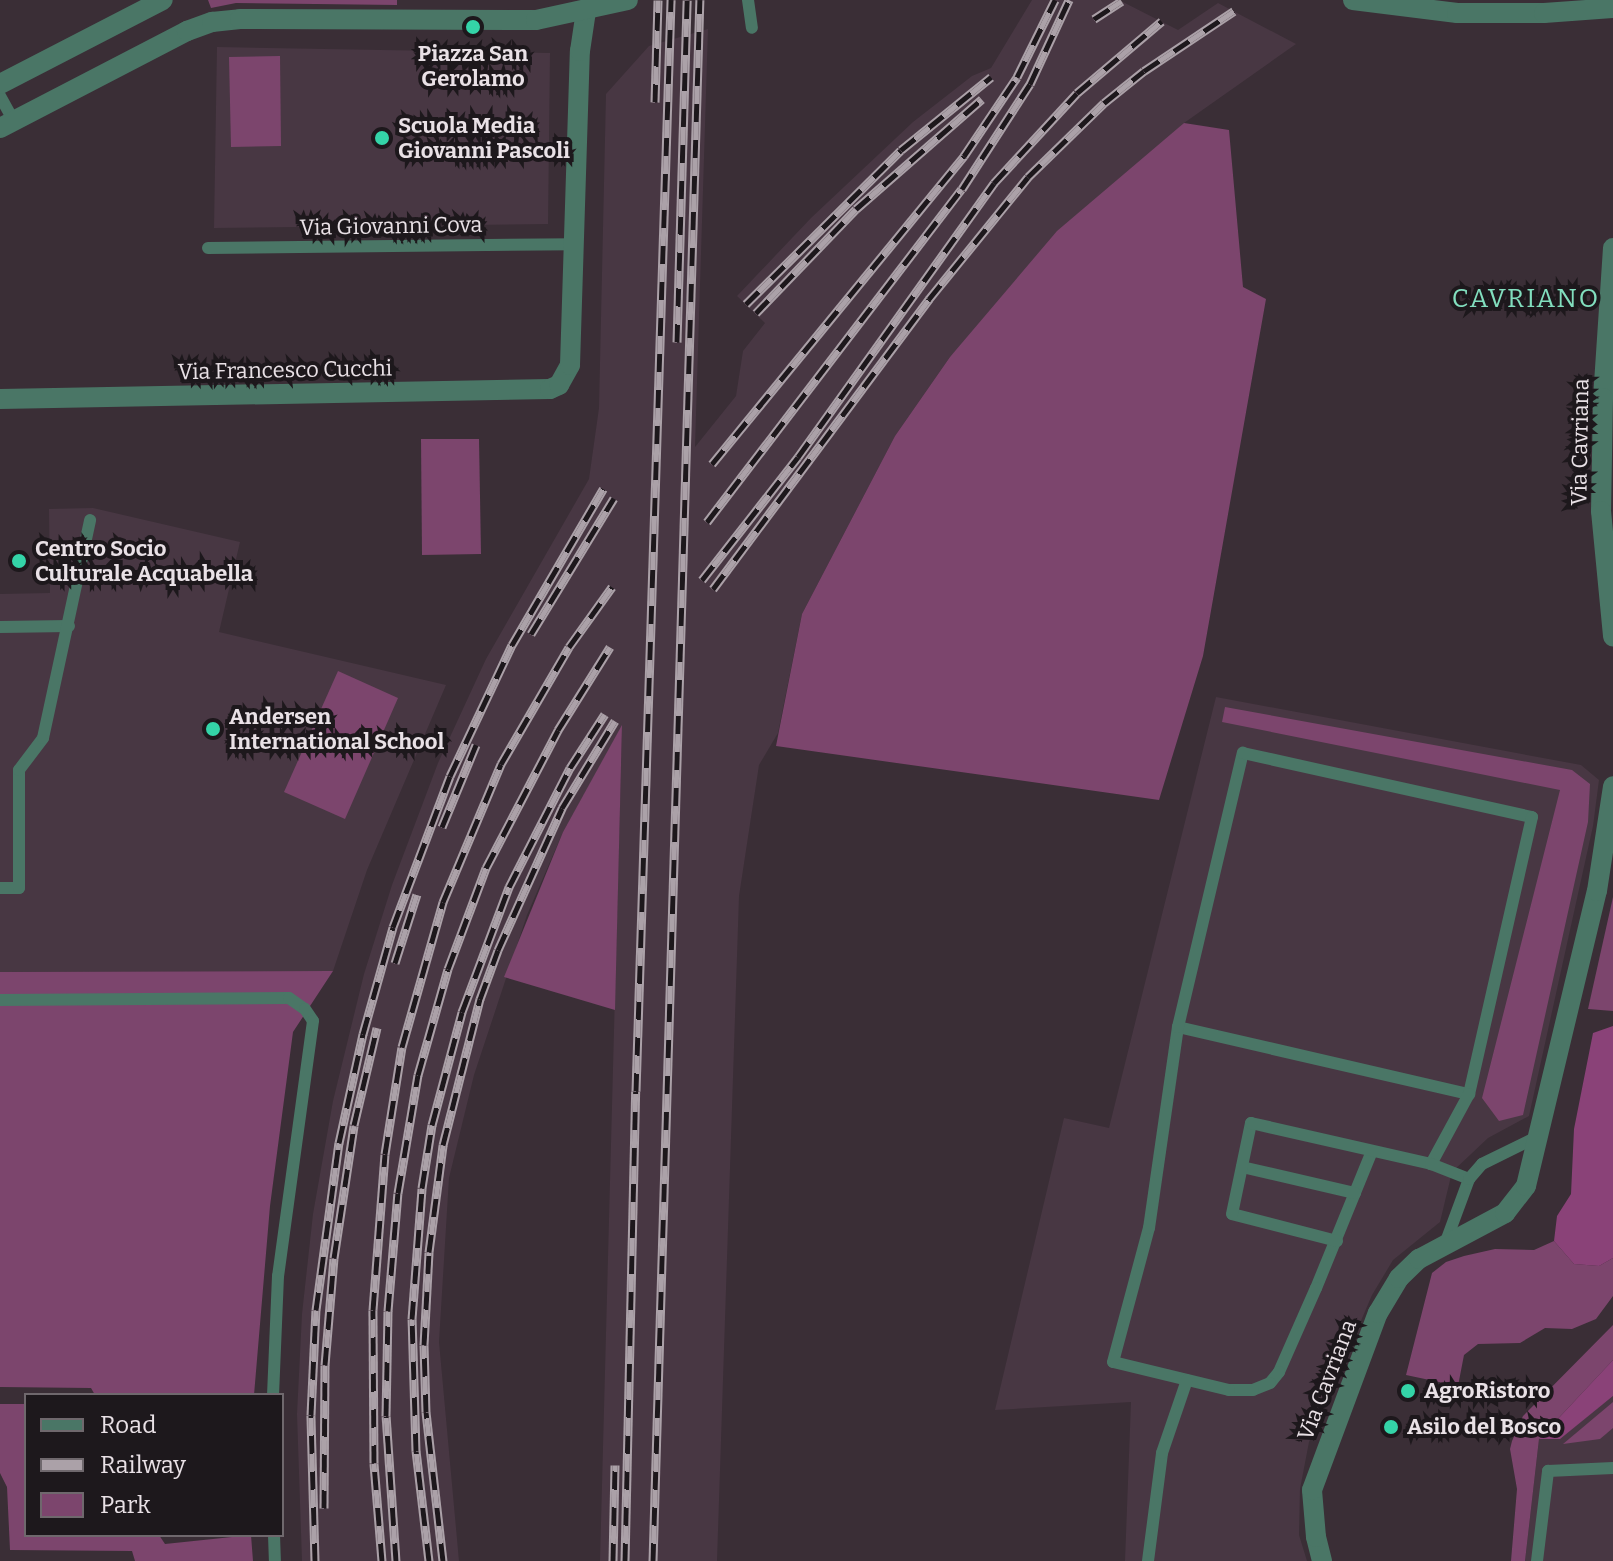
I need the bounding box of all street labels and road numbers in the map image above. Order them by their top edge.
street label: Via Giovanni Cova [299,211,483,241]
street label: Via Francesco Cucchi [178,355,392,385]
street label: Via Cavriana [1566,378,1594,506]
street label: Via Cavriana [1292,1316,1362,1444]

